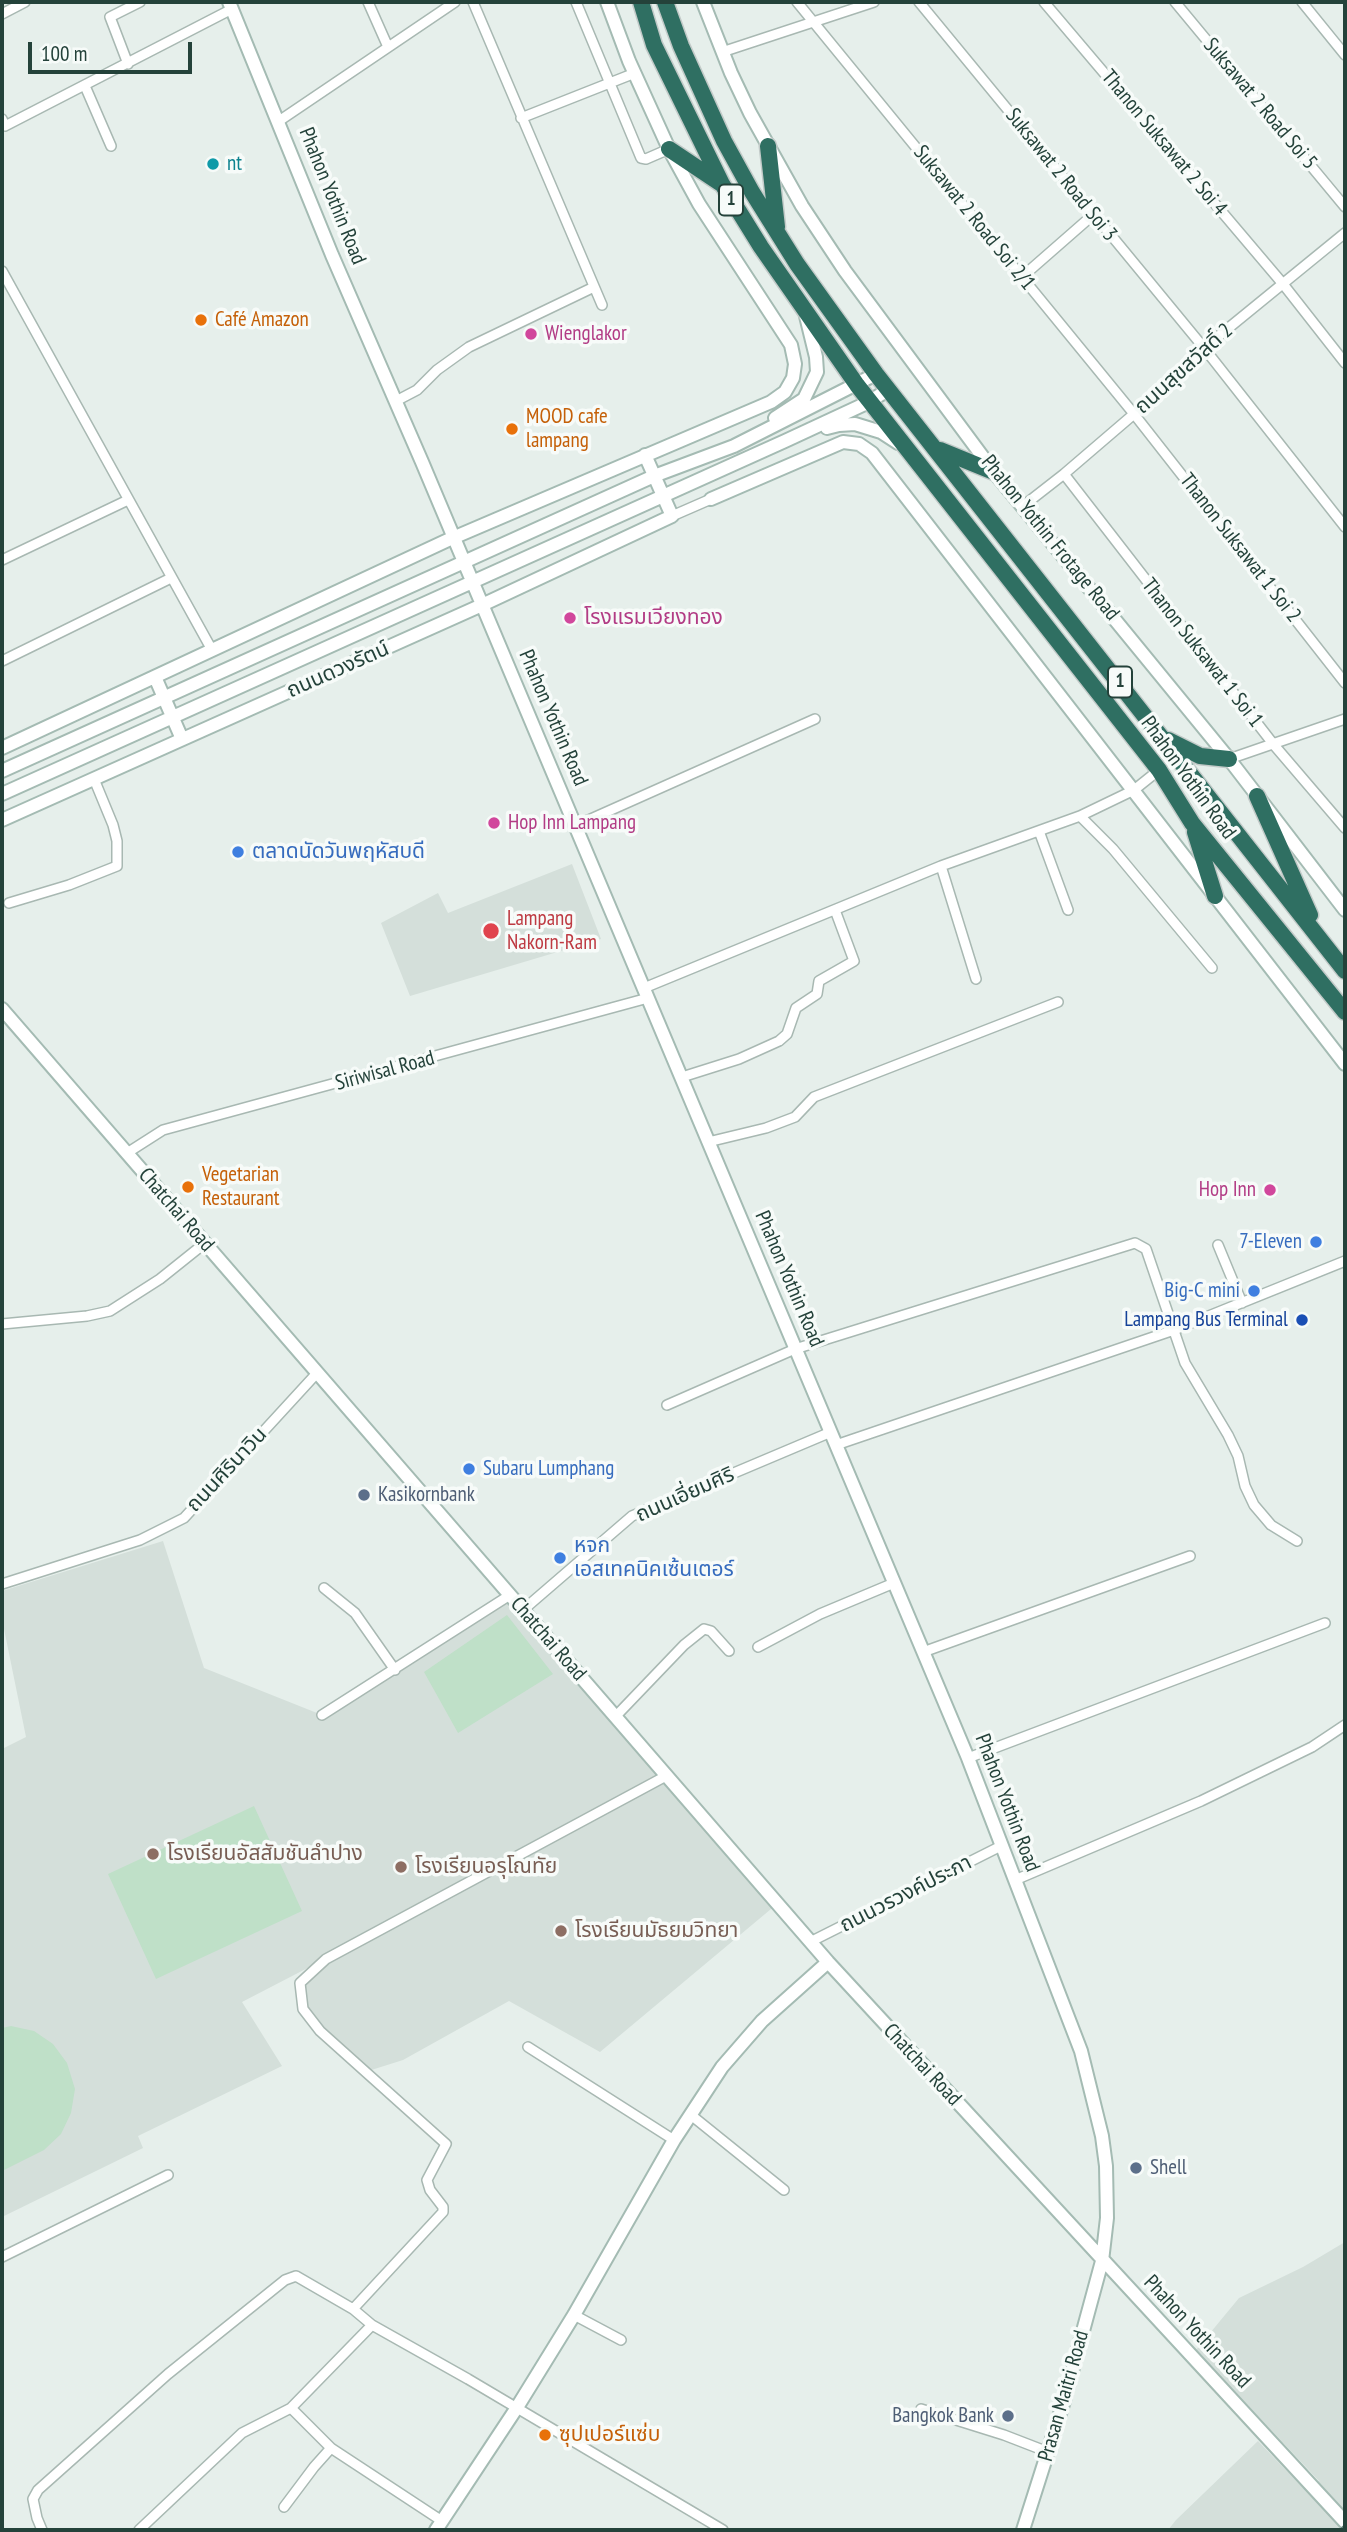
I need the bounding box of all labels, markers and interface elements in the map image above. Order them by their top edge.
scale bar [32,28,196,72]
street label: Suksawat 2 Road Soi 5 [1198,33,1322,175]
text: 100 m [41,40,87,67]
street label: Thanon Suksawat 2 Soi 4 [1096,65,1232,221]
street label: Suksawat 2 Road Soi 3 [1000,104,1122,246]
street label: Phahon Yothin Road [293,124,371,268]
street label: Suksawat 2 Road Soi 2/1 [908,140,1040,296]
place label: nt [227,151,242,177]
marker: nt [205,156,221,172]
road number: 1 [719,184,743,216]
place label: Café Amazon [215,307,309,333]
marker: Café Amazon [193,312,209,328]
street label: ถนนสุขสวัสดิ์ 2 [1130,318,1238,420]
place label: Wienglakor [545,321,627,347]
marker: Wienglakor [523,326,539,342]
place label: MOOD cafe lampang [526,404,608,454]
marker: MOOD cafe lampang [504,421,520,437]
street label: Phahon Yothin Frotage Road [976,450,1124,626]
street label: Thanon Suksawat 1 Soi 2 [1174,468,1306,628]
street label: Thanon Suksawat 1 Soi 1 [1136,573,1268,733]
place label: โรงแรมเวียงทอง [584,605,723,631]
marker: โรงแรมเวียงทอง [562,610,578,626]
street label: ถนนดวงรัตน์ [283,636,393,704]
street label: Phahon Yothin Road [513,646,593,790]
road number: 1 [1108,666,1132,698]
street label: Phahon Yothin Road [1135,712,1241,844]
place label: Hop Inn Lampang [508,810,636,836]
marker: Hop Inn Lampang [486,815,502,831]
place label: ตลาดนัดวันพฤหัสบดี [252,839,425,865]
marker: ตลาดนัดวันพฤหัสบดี [230,844,246,860]
place label: Lampang Nakorn-Ram [507,906,597,956]
marker: Lampang Nakorn-Ram [481,921,501,941]
street label: Siriwisal Road [333,1046,437,1096]
place label: Vegetarian Restaurant [202,1162,279,1212]
street label: Chatchai Road [133,1163,219,1257]
place label: Hop Inn [1199,1177,1256,1203]
marker: Vegetarian Restaurant [180,1179,196,1195]
marker: Hop Inn [1262,1182,1278,1198]
street label: Phahon Yothin Road [749,1207,829,1351]
place label: 7-Eleven [1239,1229,1302,1255]
marker: 7-Eleven [1308,1234,1324,1250]
place label: Big-C mini [1164,1278,1240,1304]
marker: Big-C mini [1246,1283,1262,1299]
place label: Lampang Bus Terminal [1124,1307,1288,1333]
marker: Lampang Bus Terminal [1294,1312,1310,1328]
street label: ถนนศิรินาวิน [181,1422,273,1518]
place label: Subaru Lumphang [483,1456,614,1482]
marker: Subaru Lumphang [461,1461,477,1477]
street label: ถนนเอี่ยมศิริ [632,1462,738,1528]
place label: Kasikornbank [378,1482,475,1508]
marker: Kasikornbank [356,1487,372,1503]
place label: หจก เอสเทคนิคเซ้นเตอร์ [574,1533,734,1583]
marker: หจก เอสเทคนิคเซ้นเตอร์ [552,1550,568,1566]
street label: Chatchai Road [505,1592,591,1686]
street label: Phahon Yothin Road [969,1731,1045,1875]
place label: โรงเรียนอัสสัมชันลำปาง [167,1841,363,1867]
marker: โรงเรียนอัสสัมชันลำปาง [145,1846,161,1862]
street label: ถนนวรวงค์ประภา [836,1850,976,1938]
place label: โรงเรียนอรุโณทัย [415,1854,557,1880]
marker: โรงเรียนอรุโณทัย [393,1859,409,1875]
place label: โรงเรียนมัธยมวิทยา [575,1918,738,1944]
marker: โรงเรียนมัธยมวิทยา [553,1923,569,1939]
street label: Chatchai Road [878,2019,966,2111]
place label: Shell [1150,2155,1187,2181]
marker: Shell [1128,2160,1144,2176]
street label: Phahon Yothin Road [1138,2270,1256,2394]
street label: Prasan Maitri Road [1033,2328,1095,2464]
place label: Bangkok Bank [892,2403,994,2429]
marker: Bangkok Bank [1000,2408,1016,2424]
place label: ซุปเปอร์แซ่บ [559,2422,660,2448]
marker: ซุปเปอร์แซ่บ [537,2427,553,2443]

